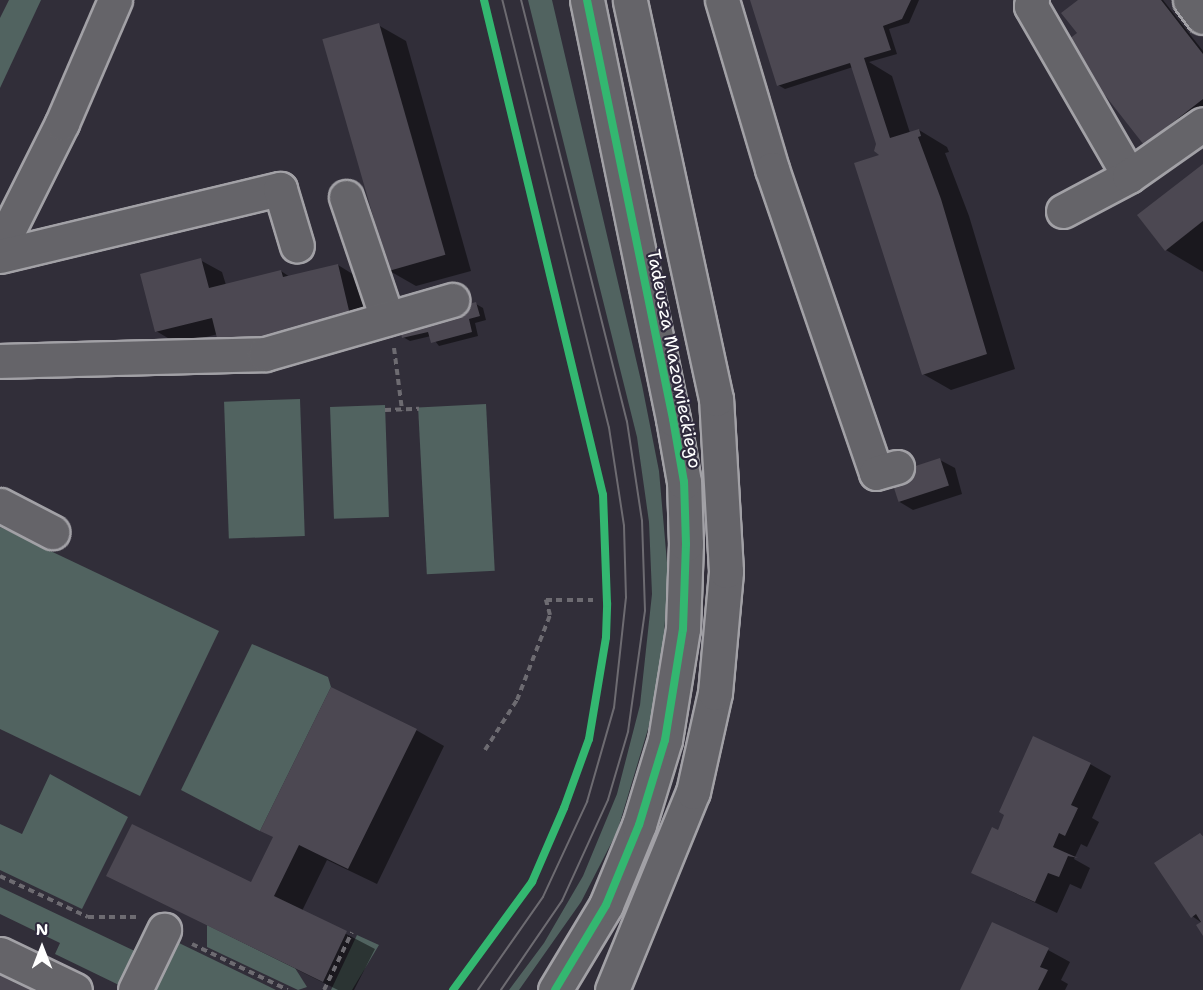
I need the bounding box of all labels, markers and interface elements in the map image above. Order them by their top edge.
street label: Tadeusza Mazowieckiego [642,248,706,470]
north arrow [12,918,72,978]
text: N [36,919,48,940]

